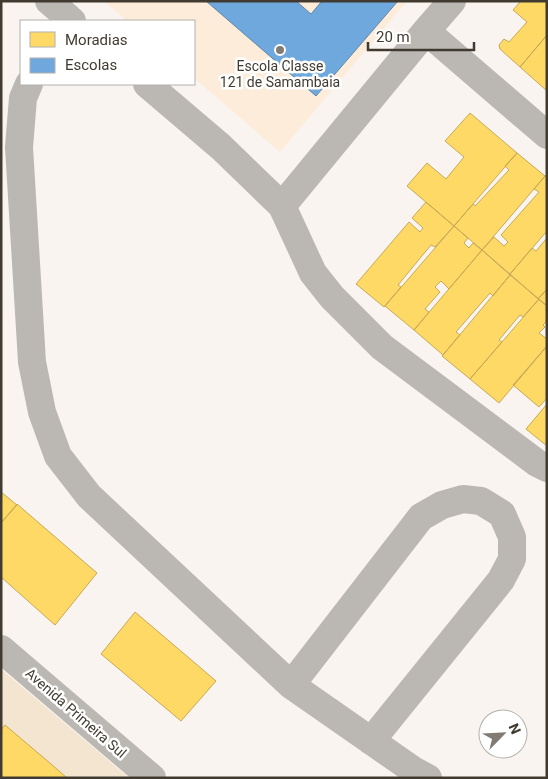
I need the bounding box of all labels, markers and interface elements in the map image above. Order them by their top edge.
legend [20,20,195,85]
scale bar [368,20,474,52]
text: 20 m [376,28,410,46]
text: Moradias [65,31,128,49]
marker: Escola Classe 121 de Samambaia [274,44,286,56]
text: Escolas [65,56,117,74]
place label: Escola Classe 121 de Samambaia [220,58,340,90]
street label: Avenida Primeira Sul [22,665,130,761]
north arrow [478,709,528,759]
text: N [506,721,524,736]

